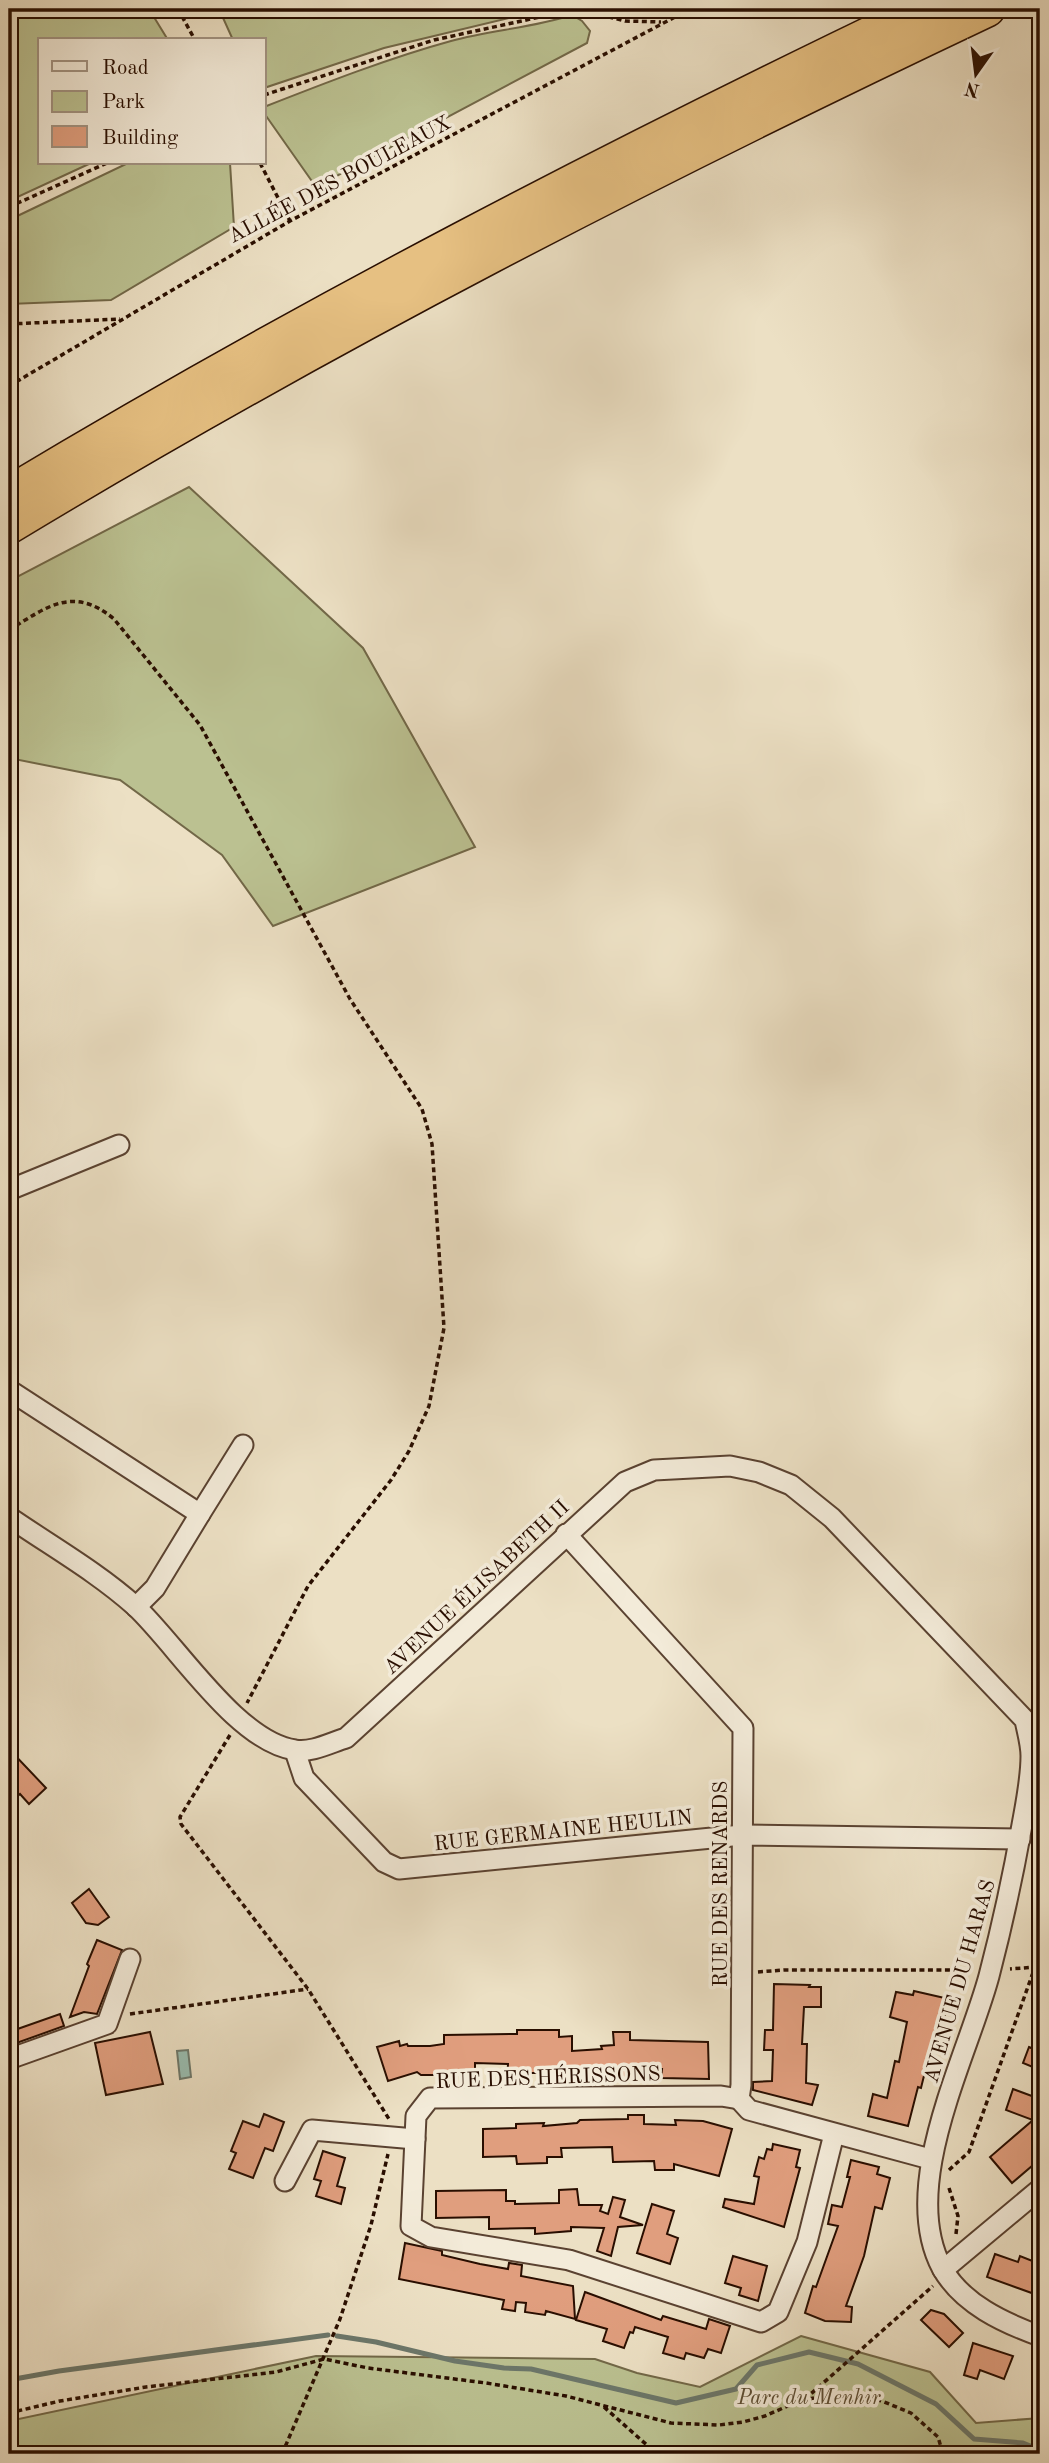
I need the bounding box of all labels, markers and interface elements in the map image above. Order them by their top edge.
legend [38,38,266,164]
north arrow [940,38,1010,108]
text: Road [102,58,149,79]
text: N [963,77,982,99]
text: Park [102,92,145,113]
street label: ALLÉE DES BOULEAUX [223,109,455,248]
text: Building [102,128,179,149]
street label: AVENUE ÉLISABETH II [378,1494,574,1679]
street label: RUE DES RENARDS [711,1781,732,1987]
street label: RUE GERMAINE HEULIN [433,1807,694,1856]
street label: AVENUE DU HARAS [921,1877,1000,2086]
street label: RUE DES HÉRISSONS [435,2060,661,2093]
park label: Parc du Menhir [736,2388,882,2409]

